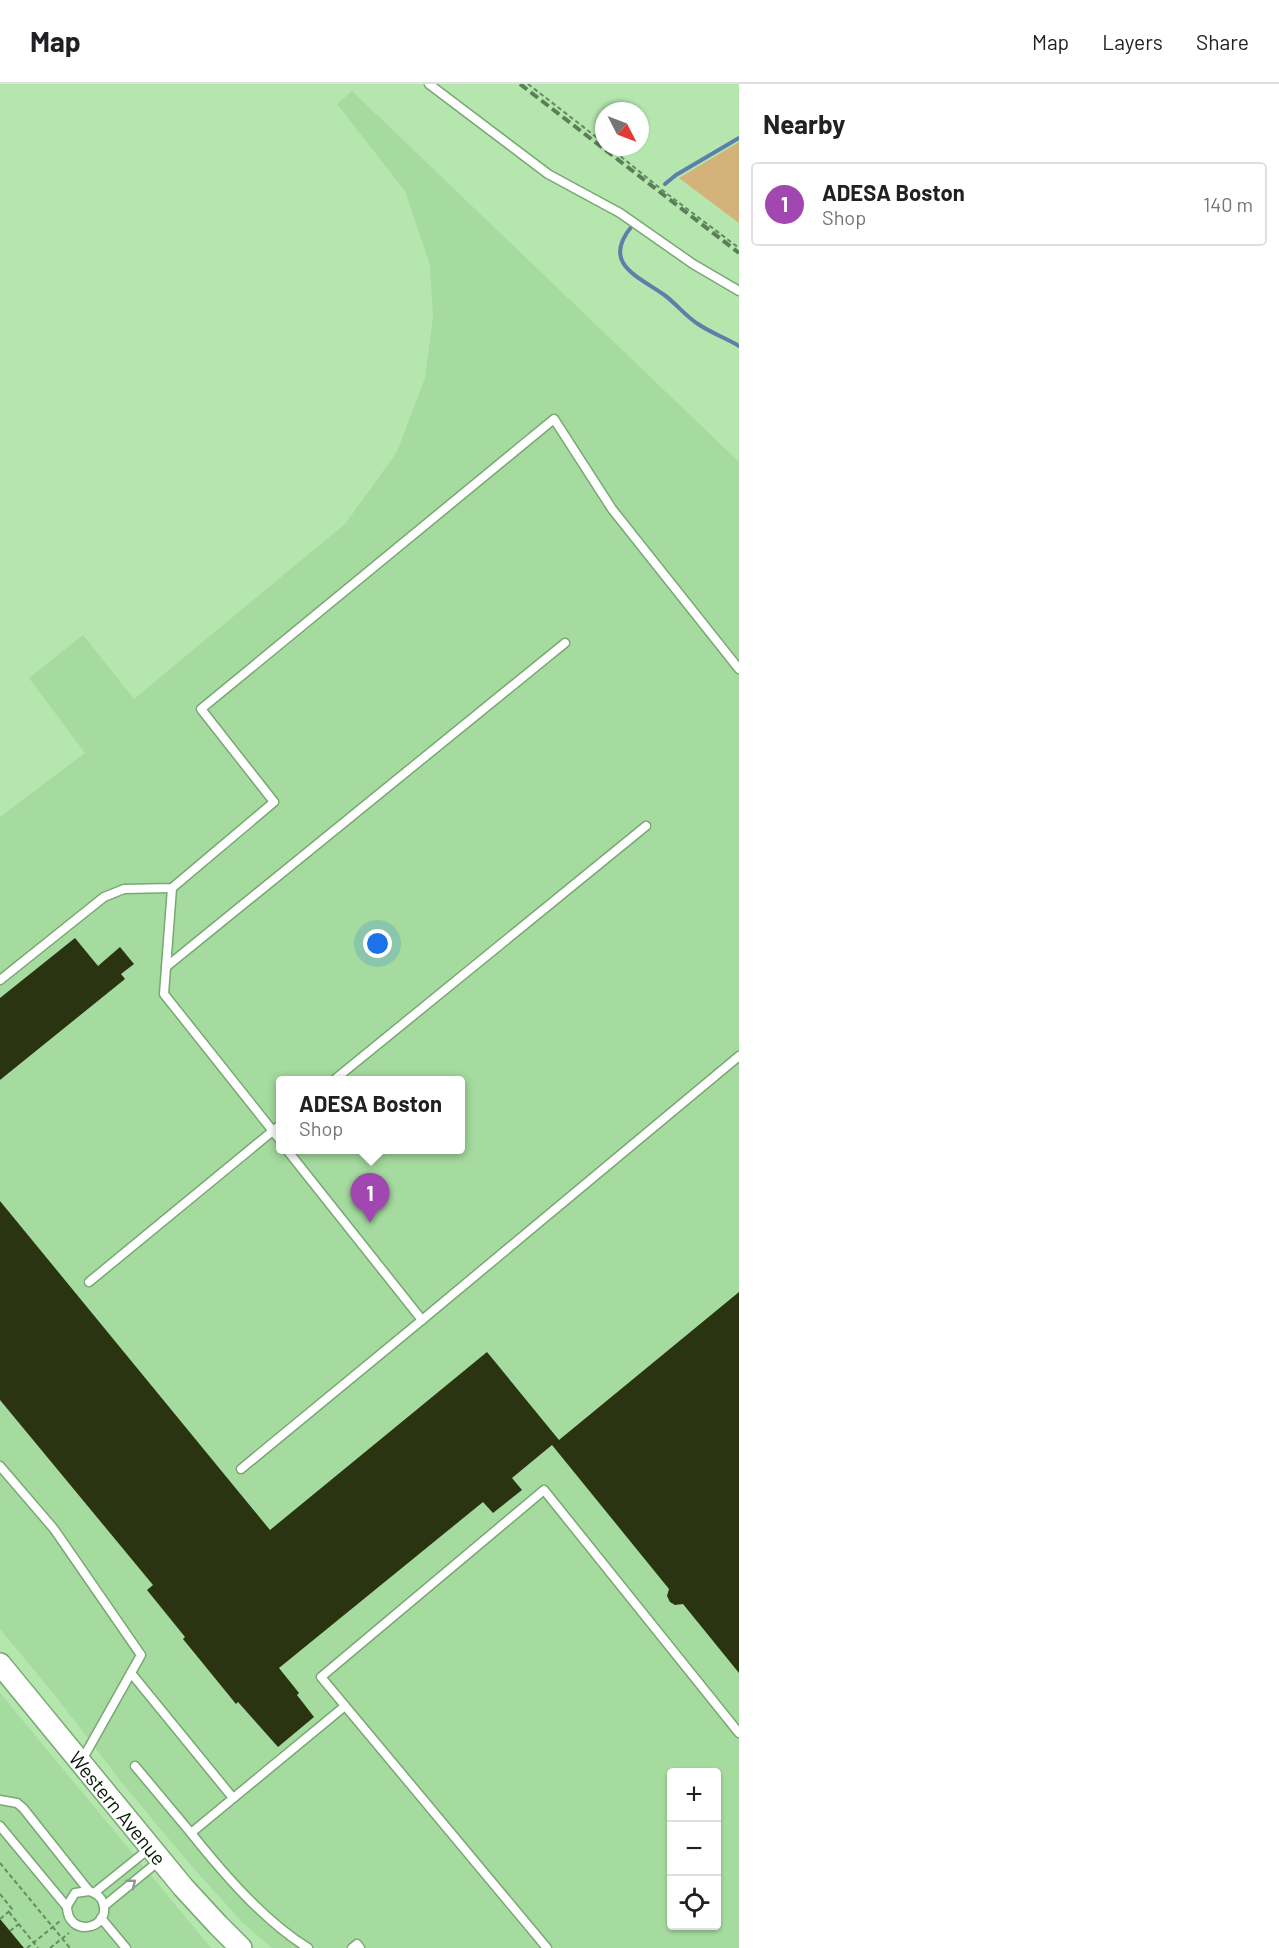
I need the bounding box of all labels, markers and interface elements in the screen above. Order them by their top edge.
text: Map [30,24,81,58]
text: Map [1032,29,1069,54]
text: Layers [1102,29,1163,54]
text: Share [1196,29,1249,54]
north arrow [595,102,649,156]
text: Nearby [763,108,845,139]
text: ADESA Boston [822,179,965,205]
text: 1 [781,192,788,216]
text: 140 m [1203,192,1253,216]
text: Shop [822,205,866,229]
your location [363,929,392,958]
popup [276,1076,465,1154]
text: ADESA Boston [299,1090,442,1116]
text: Shop [299,1116,343,1140]
pin: 1 [350,1174,389,1223]
street label: Western Avenue [64,1746,172,1870]
map controls [667,1768,721,1930]
button: + [667,1768,721,1822]
button: − [667,1822,721,1876]
button: locate [667,1876,721,1930]
one-way arrow [125,1879,136,1890]

